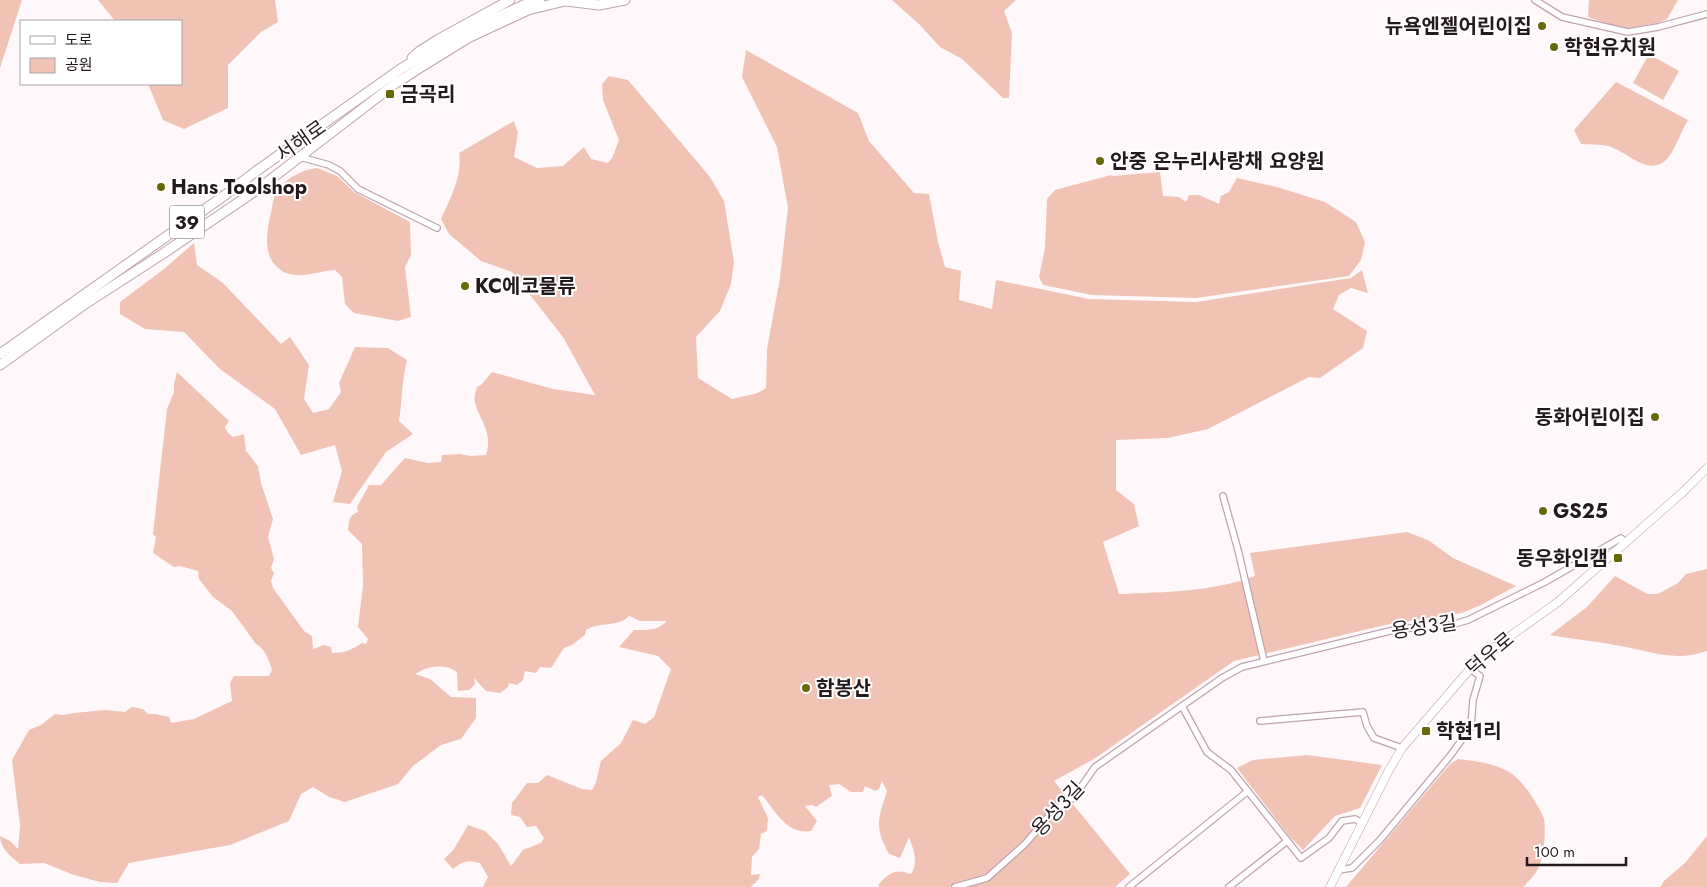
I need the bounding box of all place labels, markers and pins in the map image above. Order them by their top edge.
place label: 뉴욕엔젤어린이집 [1385,12,1532,41]
marker: 뉴욕엔젤어린이집 [1536,20,1548,32]
place label: 학현유치원 [1564,33,1656,62]
marker: 학현유치원 [1548,41,1560,53]
place label: 금곡리 [400,80,455,109]
marker: 금곡리 [384,88,396,100]
place label: 안중 온누리사랑채 요양원 [1110,147,1324,176]
marker: 안중 온누리사랑채 요양원 [1094,155,1106,167]
place label: Hans Toolshop [171,173,307,202]
marker: Hans Toolshop [155,181,167,193]
place label: KC에코물류 [475,272,576,301]
marker: KC에코물류 [459,280,471,292]
place label: 동화어린이집 [1535,403,1645,432]
marker: 동화어린이집 [1649,411,1661,423]
place label: GS25 [1553,497,1608,526]
marker: GS25 [1537,505,1549,517]
place label: 동우화인캠 [1516,544,1608,573]
marker: 동우화인캠 [1612,552,1624,564]
place label: 함봉산 [816,674,871,703]
marker: 함봉산 [800,682,812,694]
place label: 학현1리 [1436,717,1501,746]
marker: 학현1리 [1420,725,1432,737]

